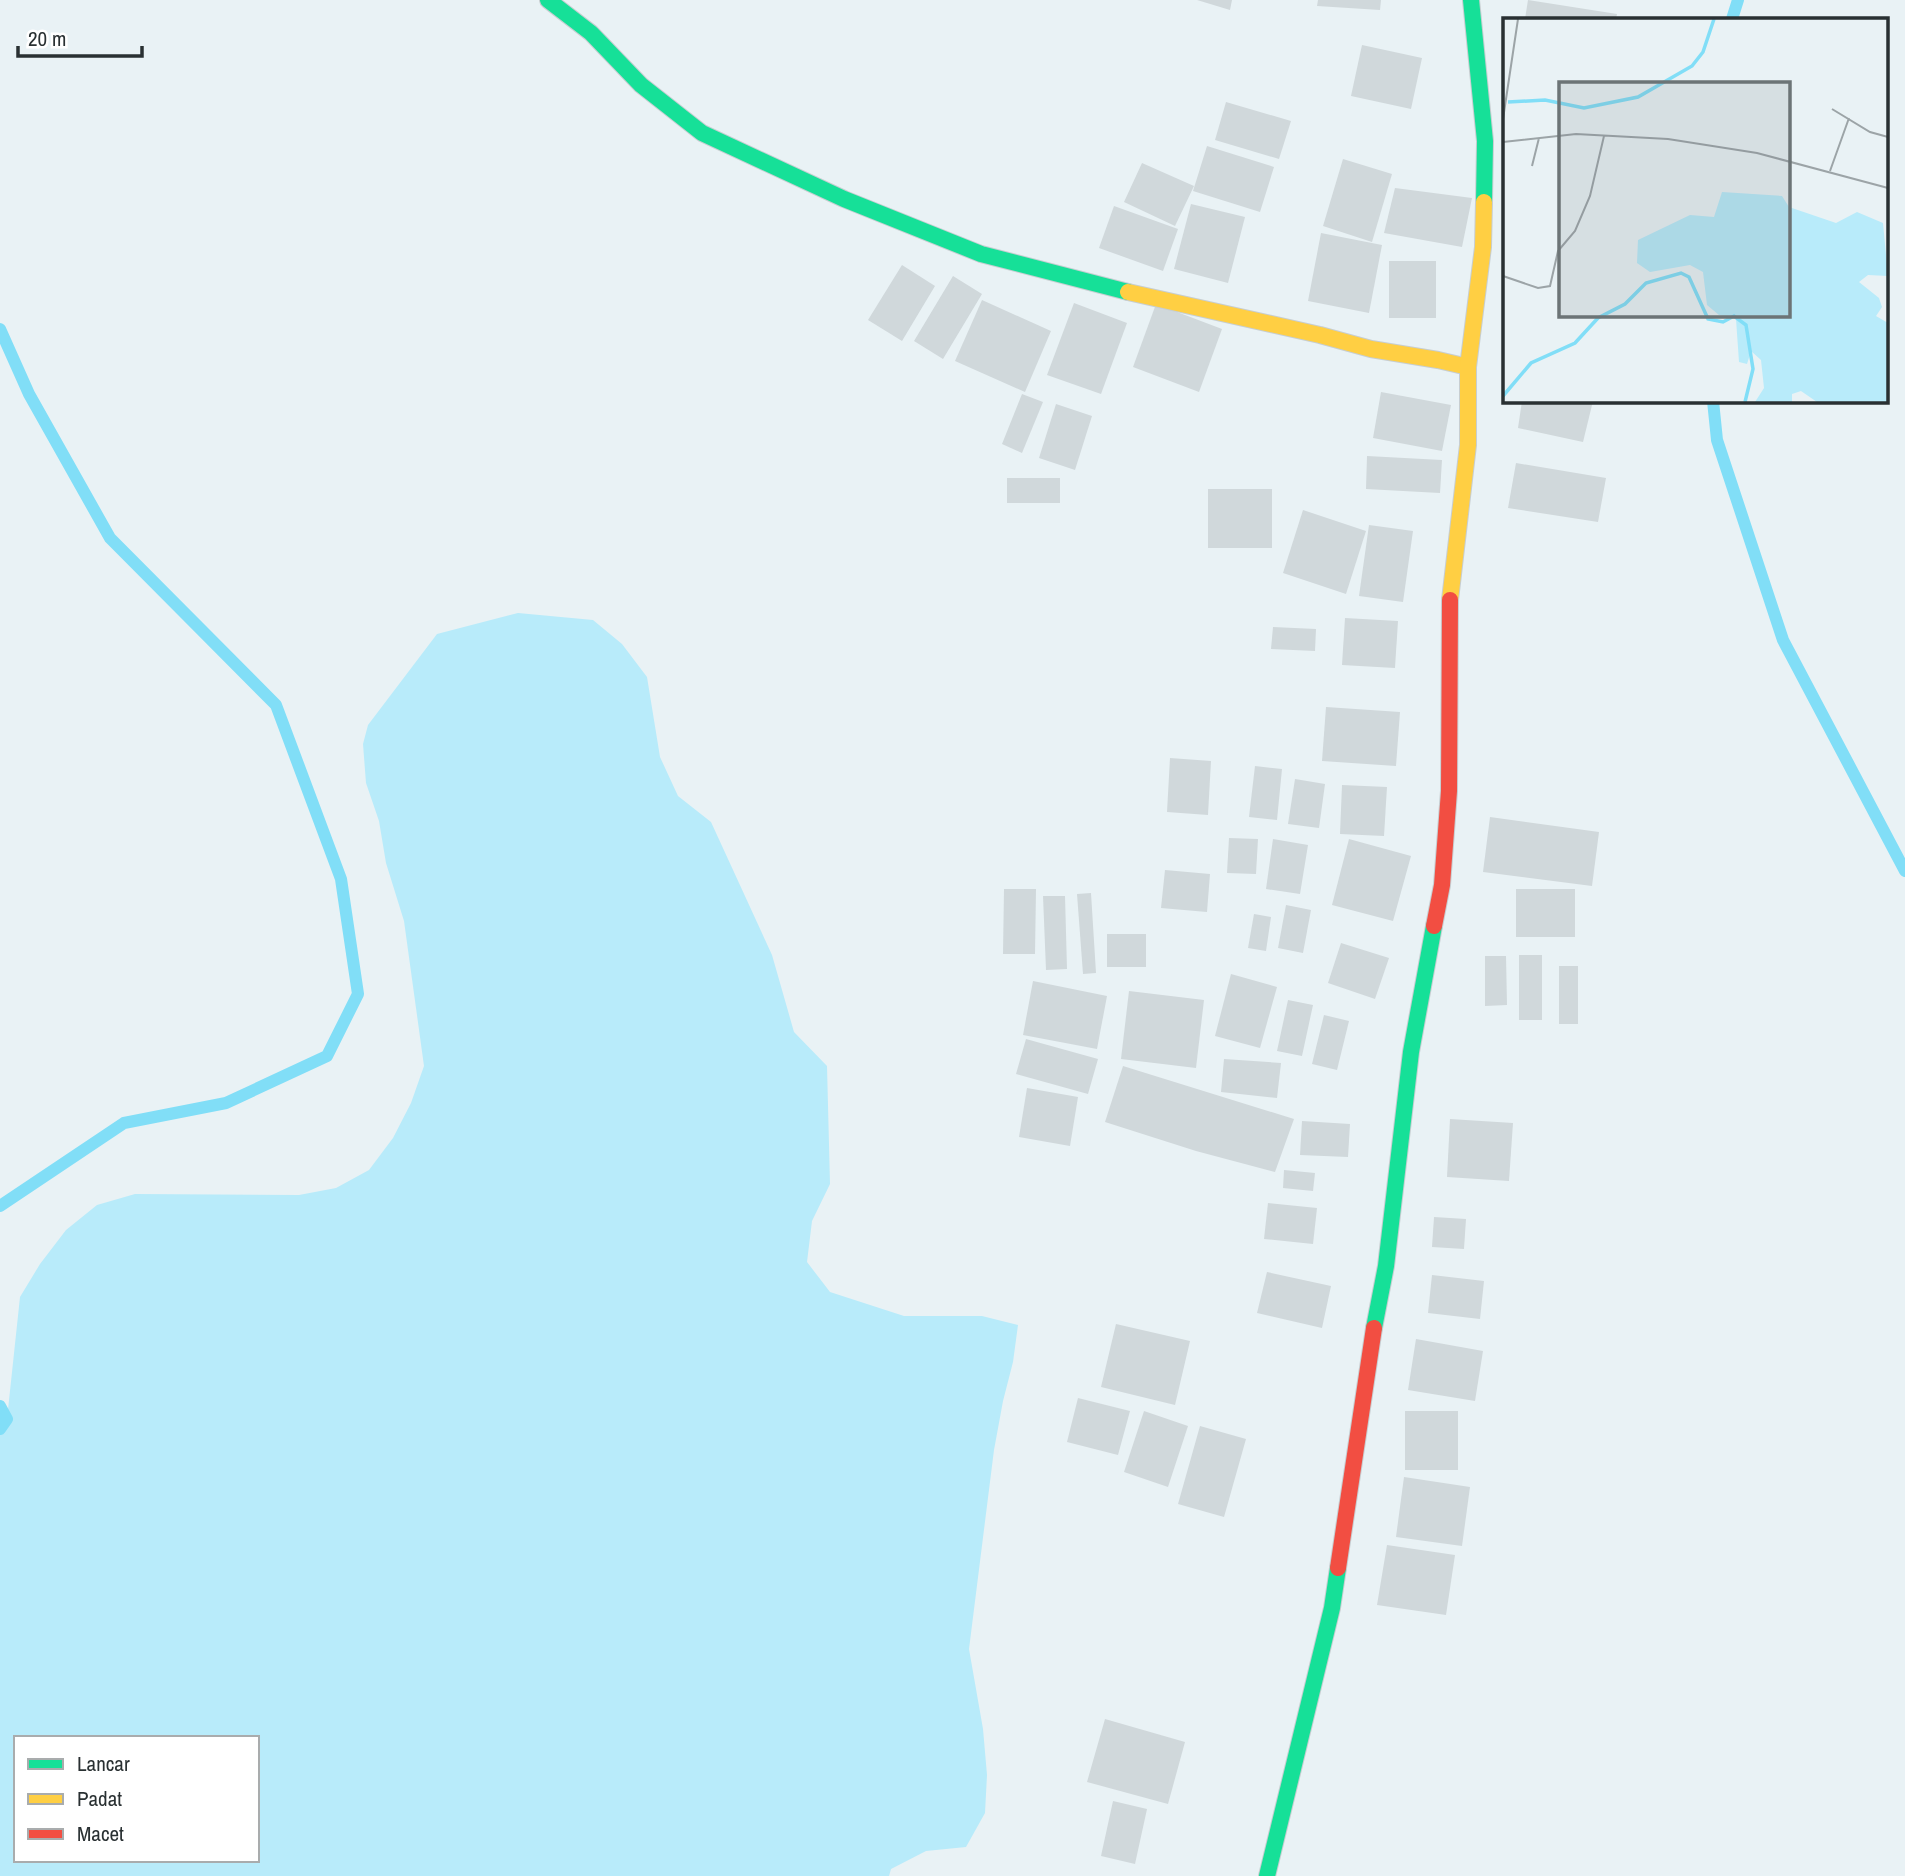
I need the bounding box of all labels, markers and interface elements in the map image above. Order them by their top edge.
scale bar [18,14,142,58]
inset map [1503,18,1888,402]
text: 20 m [28,24,66,53]
legend [14,1736,259,1862]
text: Lancar [77,1749,130,1778]
text: Padat [77,1784,122,1813]
text: Macet [77,1819,124,1848]

